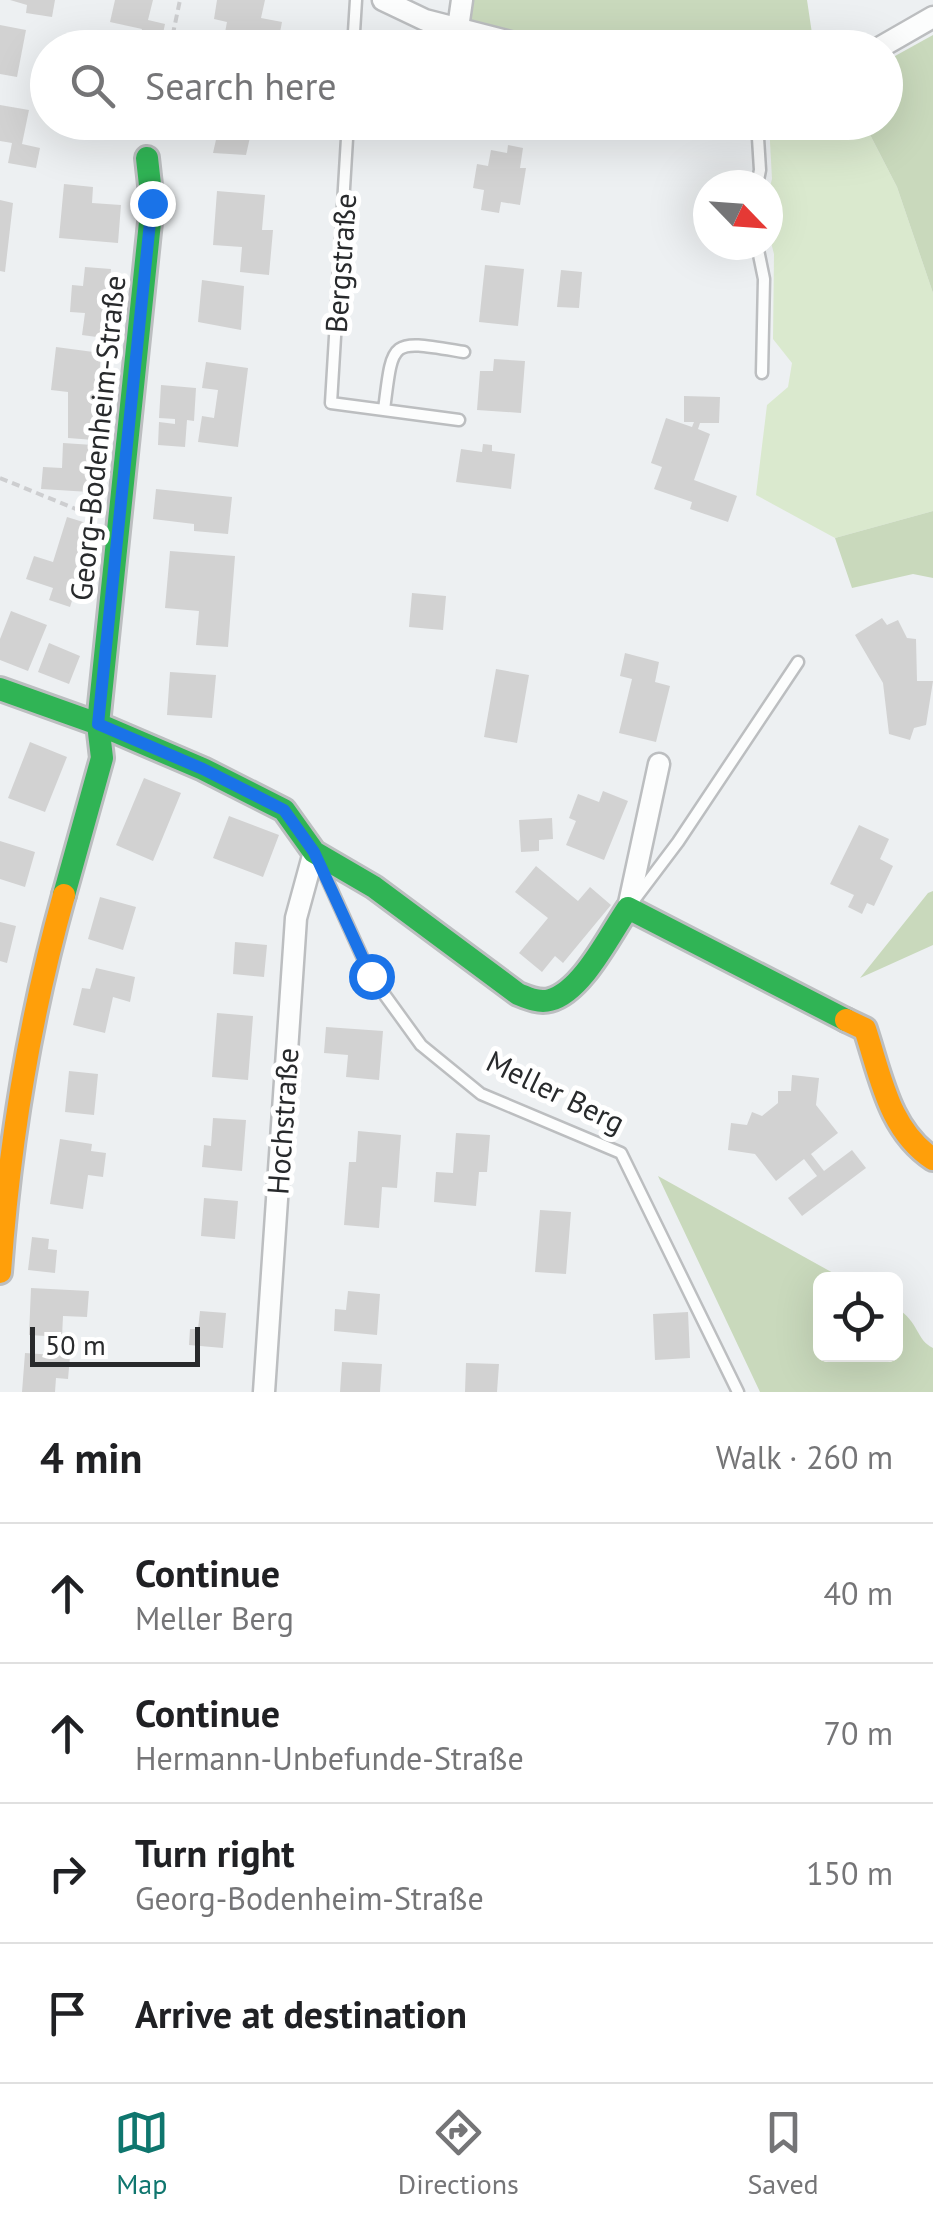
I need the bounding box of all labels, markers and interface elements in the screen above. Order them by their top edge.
search box [30,30,903,140]
icon: search [65,58,120,113]
text: Search here [145,61,337,110]
north arrow [693,170,783,260]
route end [130,181,176,227]
street label: Bergstraße [316,192,364,334]
street label: Georg-Bodenheim-Straße [61,273,133,603]
route start [349,954,395,1000]
street label: Meller Berg [480,1041,632,1141]
street label: Hochstraße [257,1046,307,1196]
map controls [813,1272,903,1362]
button: locate [813,1272,903,1362]
scale bar [30,1322,200,1366]
text: 50 m [45,1326,106,1363]
text: 4 min [40,1430,142,1485]
text: Walk · 260 m [716,1436,893,1478]
text: Continue [135,1548,280,1597]
icon: ahead [40,1566,95,1621]
text: 40 m [824,1572,893,1614]
text: Meller Berg [135,1597,294,1639]
text: Continue [135,1688,280,1737]
icon: ahead [40,1706,95,1761]
text: 70 m [824,1712,893,1754]
text: Hermann-Unbefunde-Straße [135,1737,524,1779]
text: Turn right [135,1828,295,1877]
icon: right [40,1846,95,1901]
text: 150 m [806,1852,893,1894]
text: Georg-Bodenheim-Straße [135,1877,484,1919]
icon: arrive [40,1986,95,2041]
text: Arrive at destination [135,1989,467,2038]
tab: Map [114,2105,169,2202]
tab: Directions [398,2105,519,2202]
tab: Saved [747,2105,819,2202]

